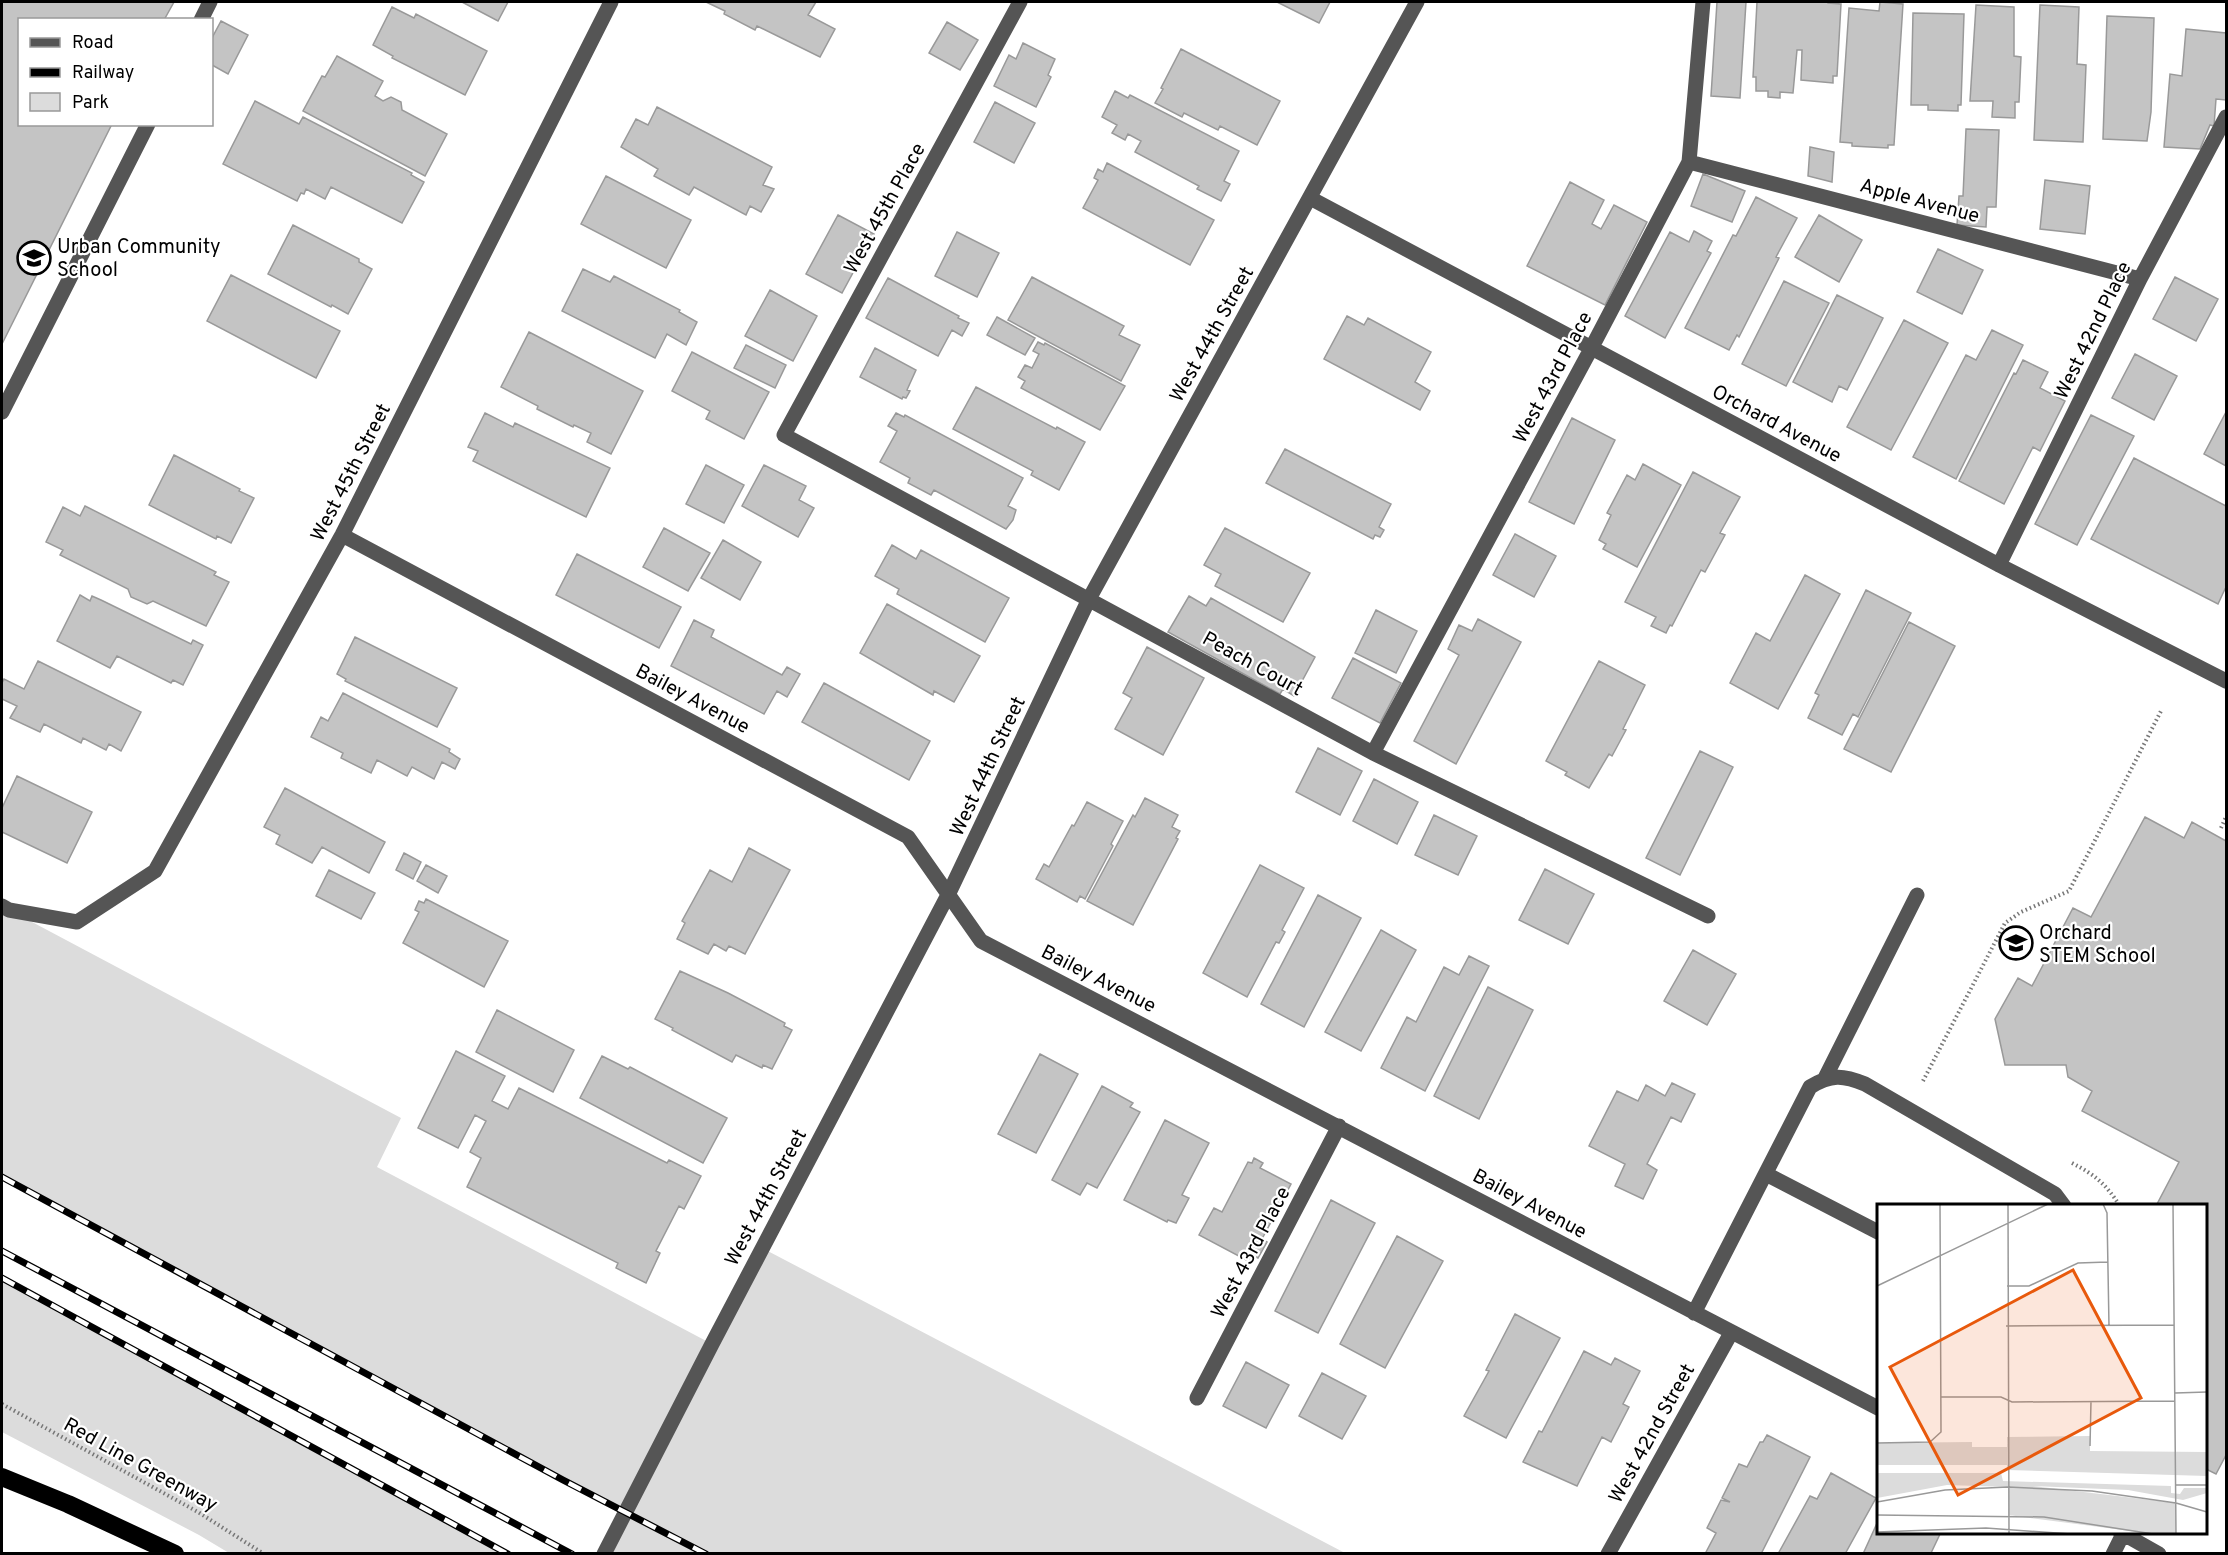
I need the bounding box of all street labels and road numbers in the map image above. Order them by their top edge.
street label: West 45th Place [839,139,932,279]
street label: Apple Avenue [1857,173,1982,230]
street label: West 42nd Place [2049,258,2138,404]
street label: West 44th Street [1165,262,1261,407]
street label: West 43rd Place [1508,308,1599,448]
street label: Orchard Avenue [1707,380,1845,470]
street label: West 45th Street [306,400,398,546]
street label: Peach Court [1197,626,1307,703]
street label: Bailey Avenue [630,659,754,741]
street label: West 44th Street [945,693,1033,841]
street label: Bailey Avenue [1036,940,1160,1020]
street label: West 44th Street [720,1125,814,1271]
street label: Bailey Avenue [1467,1164,1591,1246]
street label: West 43rd Place [1206,1183,1297,1323]
street label: West 42nd Street [1604,1360,1702,1508]
street label: Red Line Greenway [58,1413,222,1519]

